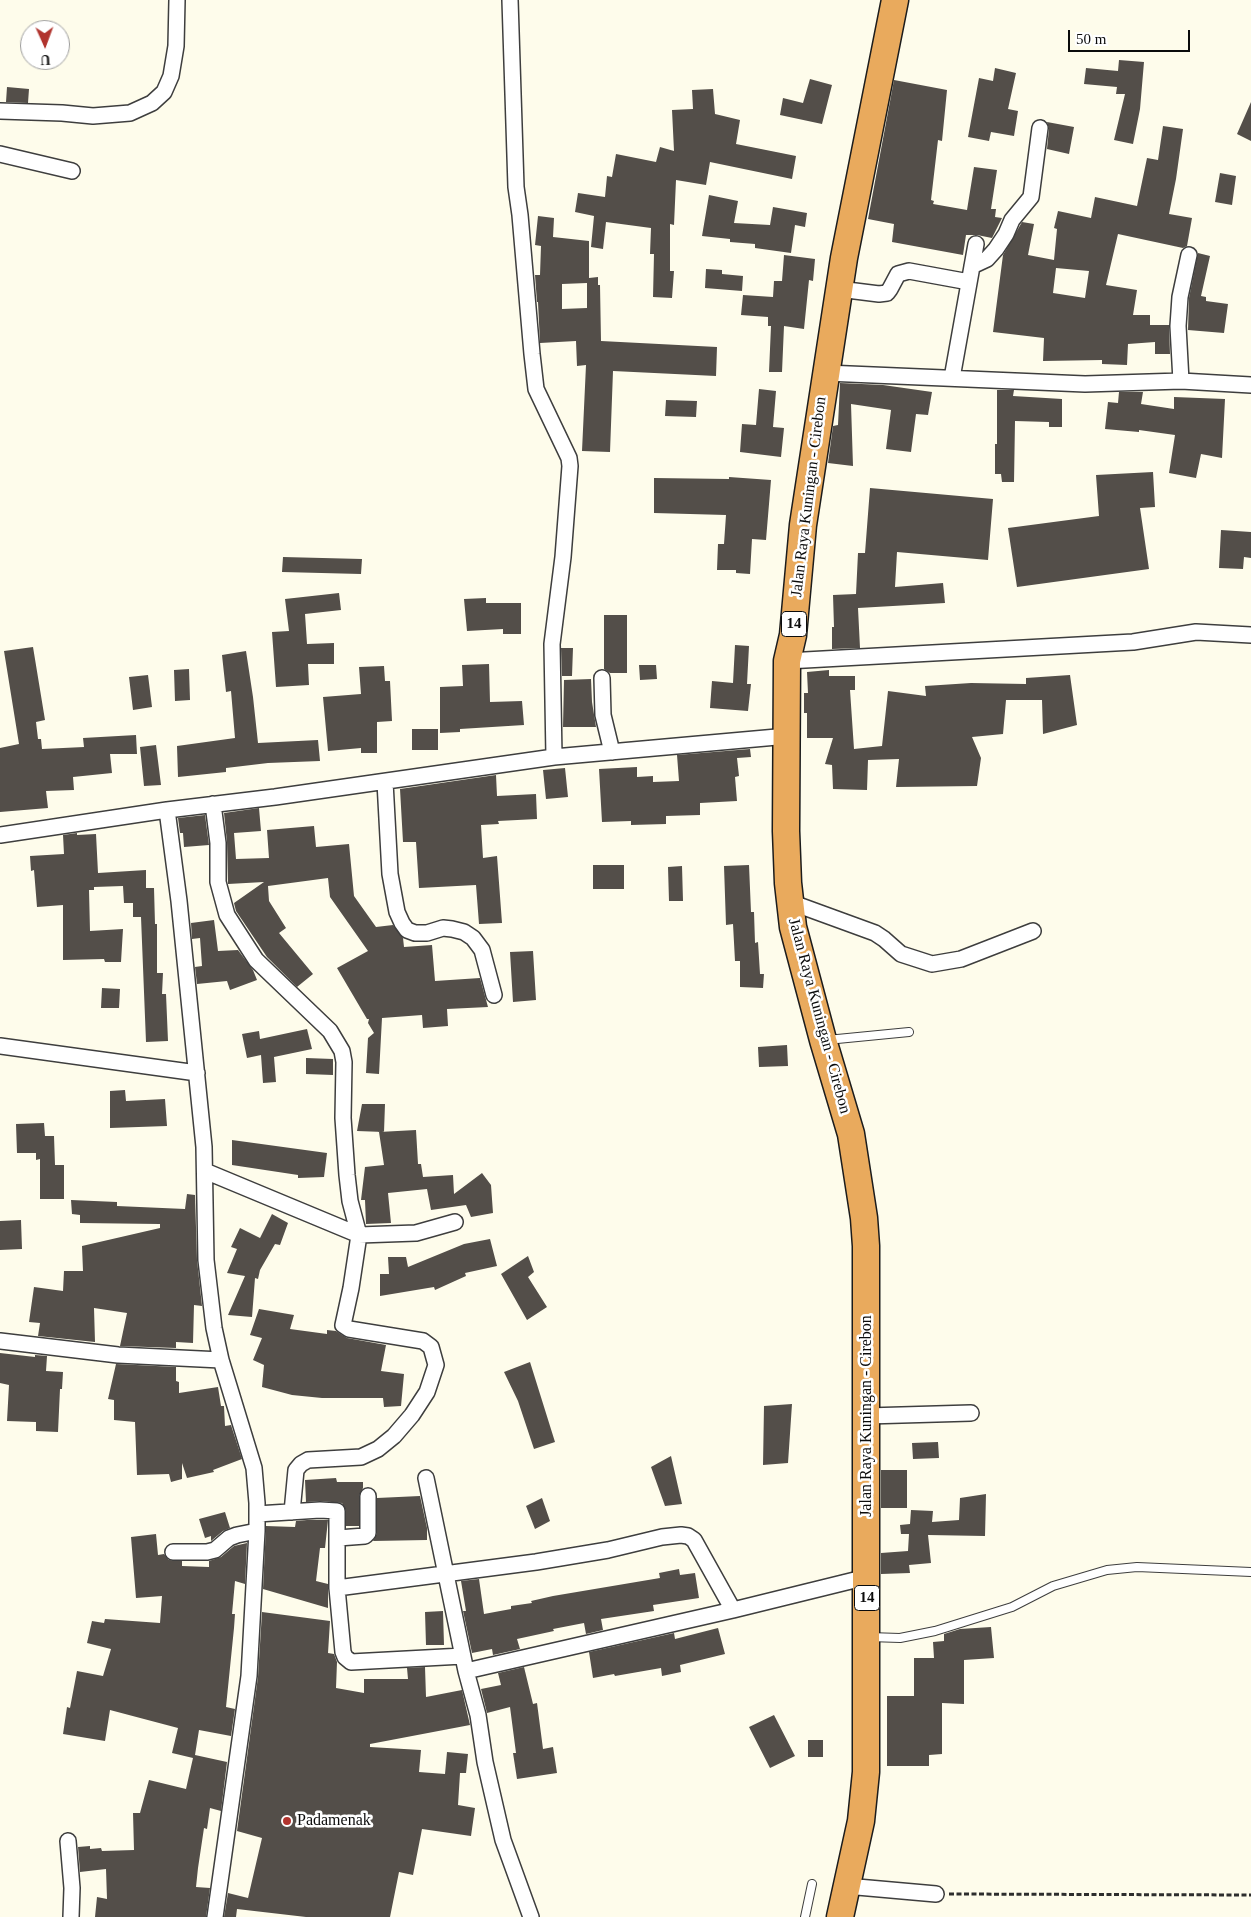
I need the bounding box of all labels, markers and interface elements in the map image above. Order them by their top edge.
north arrow [20,20,70,70]
scale bar [1071,20,1194,52]
text: 50 m [1076,31,1106,47]
text: U [40,52,51,67]
street label: Jalan Raya Kuningan - Cirebon [787,396,831,598]
road number: 14 [782,612,806,636]
street label: Jalan Raya Kuningan - Cirebon [784,916,854,1116]
street label: Jalan Raya Kuningan - Cirebon [857,1315,877,1517]
road number: 14 [854,1586,880,1610]
place label: Padamenak [297,1811,371,1831]
marker: Padamenak [281,1815,293,1827]

